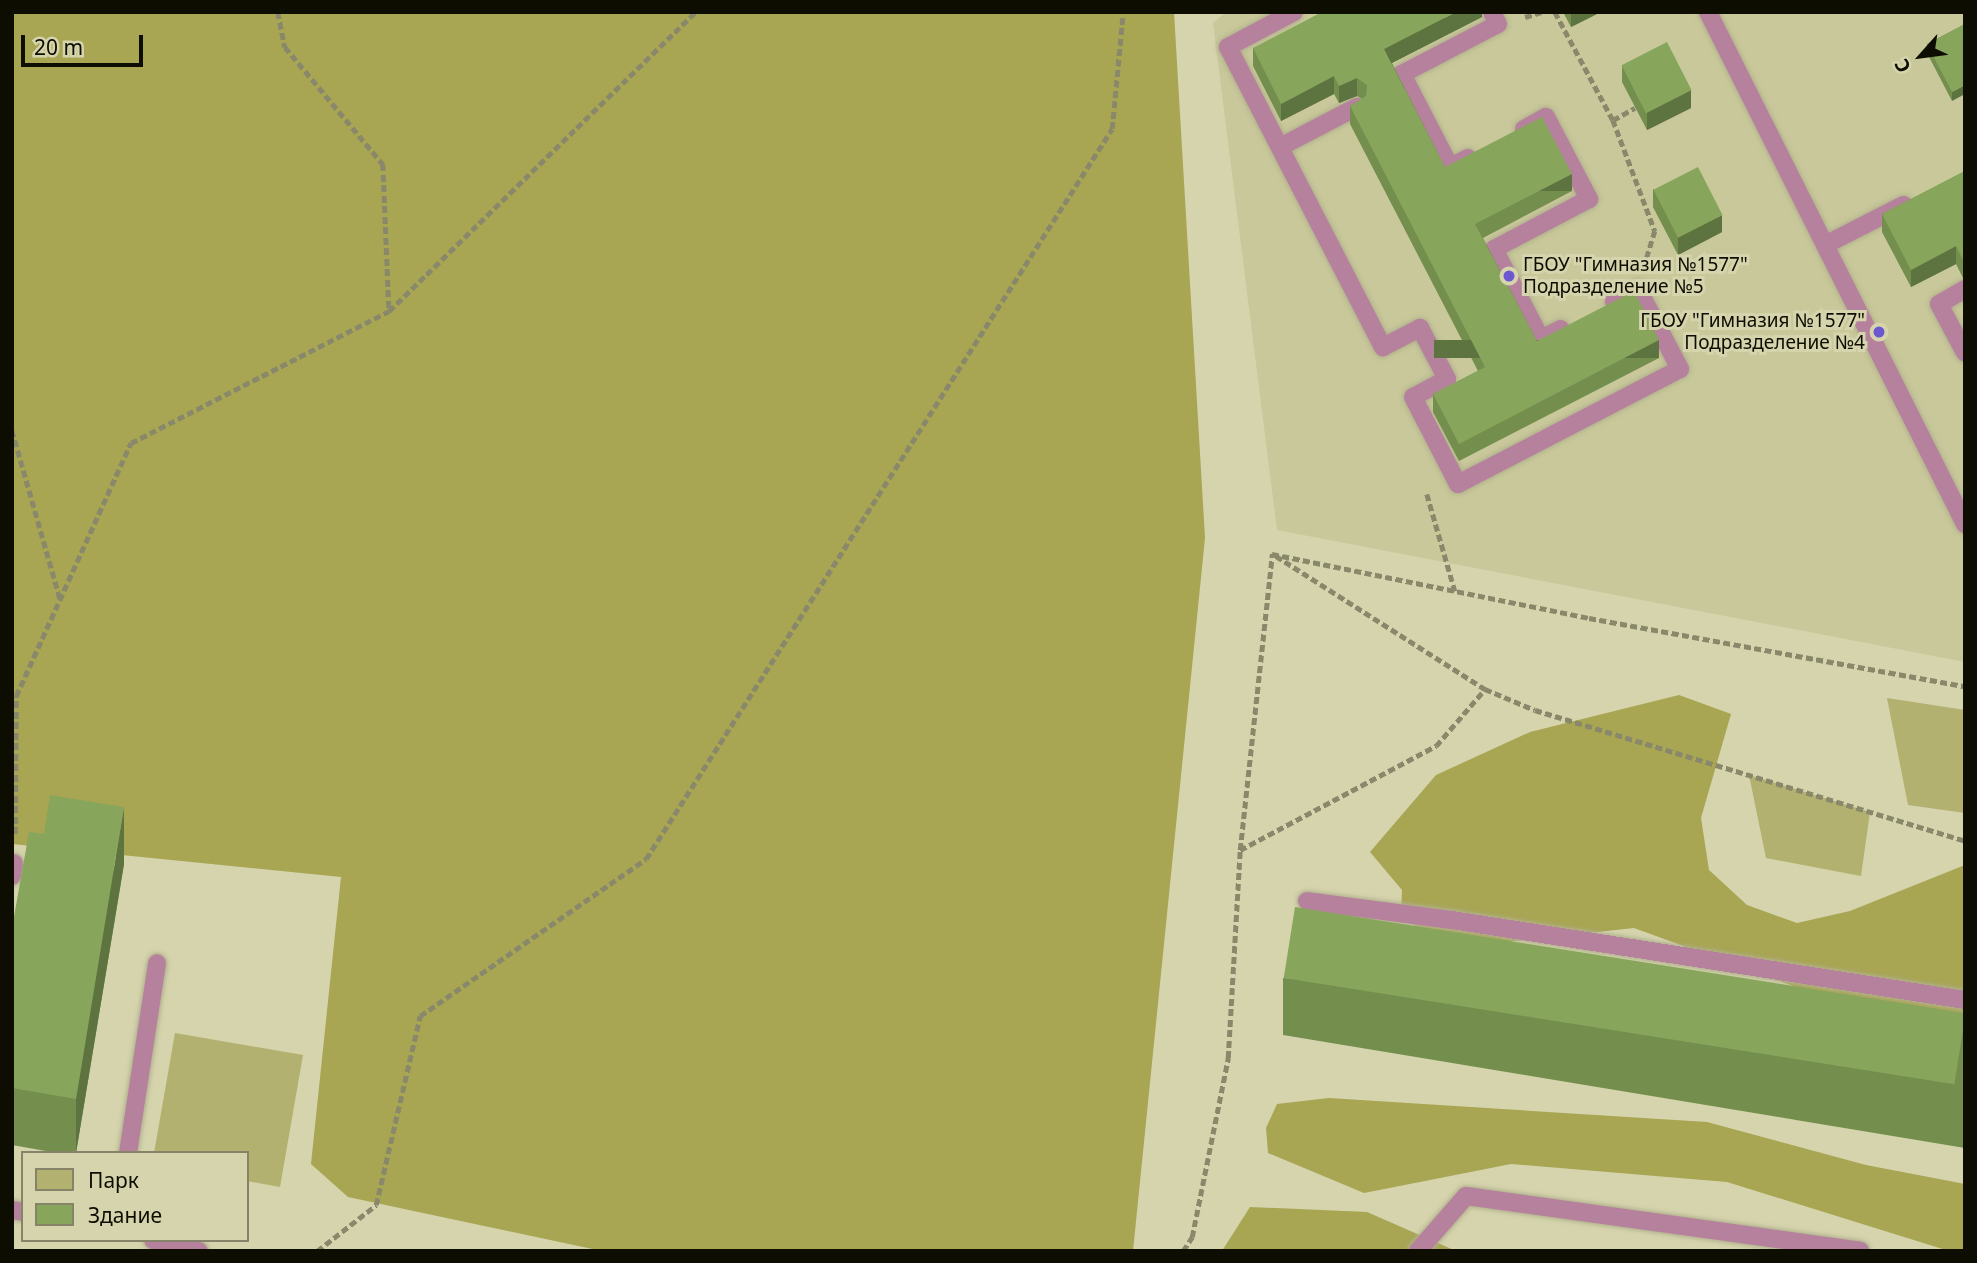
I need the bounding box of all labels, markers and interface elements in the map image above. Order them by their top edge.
scale bar [24,21,147,65]
north arrow [1886,21,1956,91]
text: 20 m [34,33,83,61]
text: С [1888,54,1917,77]
place label: ГБОУ "Гимназия №1577" Подразделение №5 [1523,254,1748,298]
marker: ГБОУ "Гимназия №1577" Подразделение №5 [1501,268,1517,284]
place label: ГБОУ "Гимназия №1577" Подразделение №4 [1640,310,1865,354]
marker: ГБОУ "Гимназия №1577" Подразделение №4 [1871,324,1887,340]
legend [21,1151,248,1242]
text: Парк [88,1166,139,1194]
text: Здание [88,1201,162,1229]

